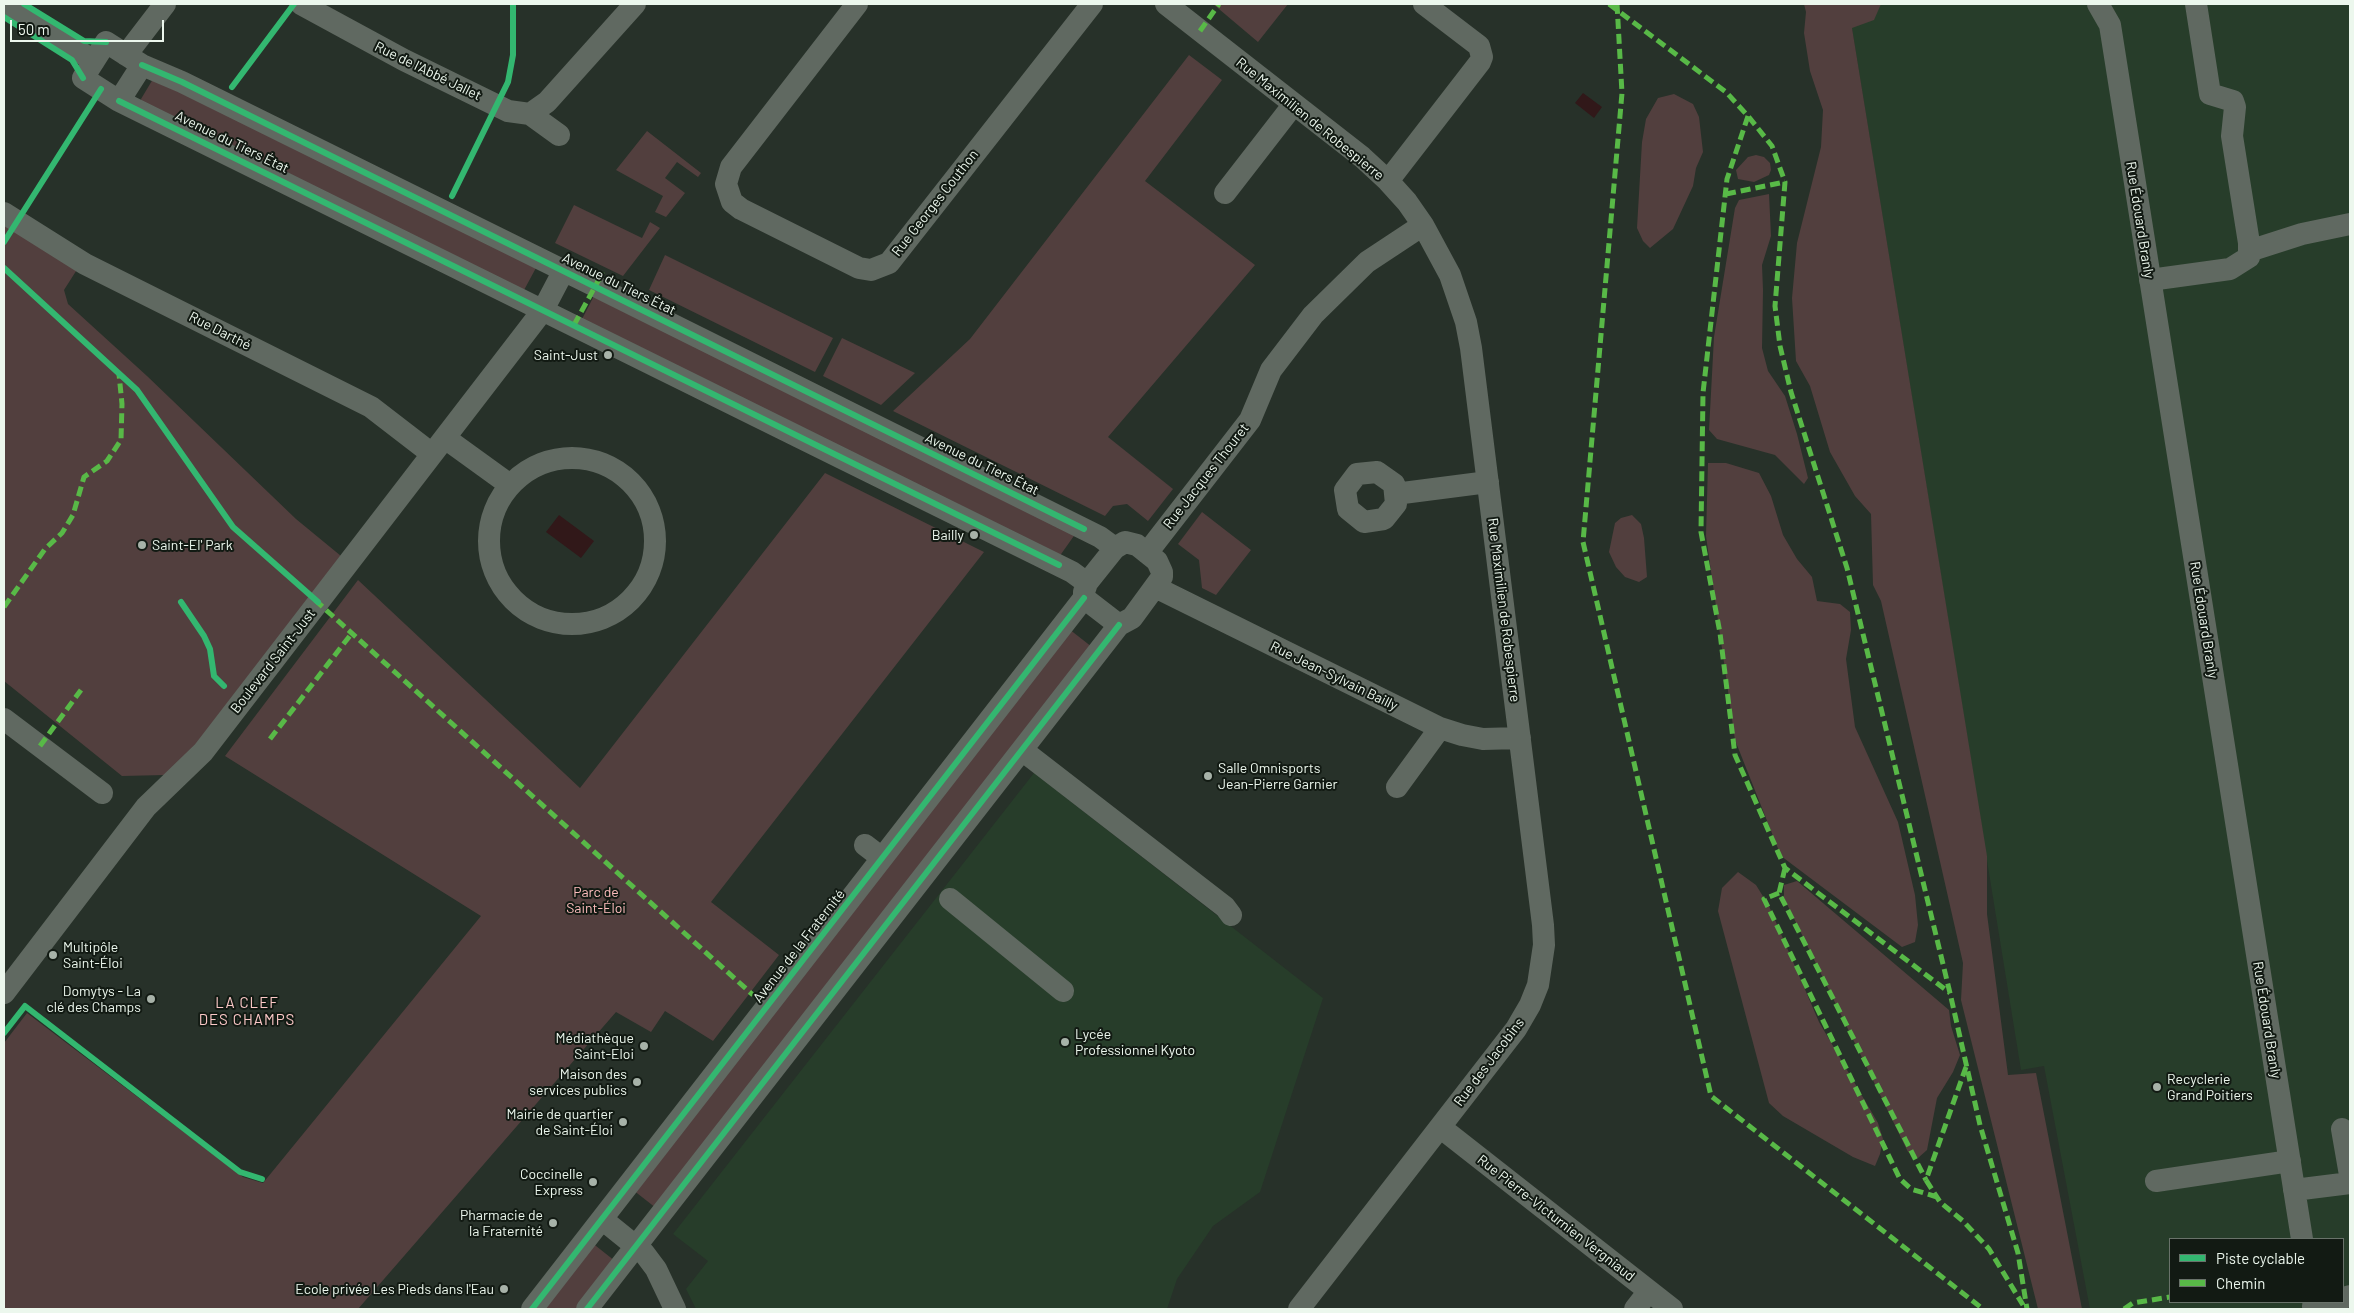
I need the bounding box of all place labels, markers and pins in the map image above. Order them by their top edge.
place label: Saint-Just [534,347,598,363]
marker: Saint-Just [602,349,614,361]
place label: Bailly [932,527,964,543]
marker: Bailly [968,529,980,541]
place label: Saint-El' Park [152,537,233,553]
marker: Saint-El' Park [136,539,148,551]
place label: Salle Omnisports Jean-Pierre Garnier [1218,760,1338,792]
marker: Salle Omnisports Jean-Pierre Garnier [1202,770,1214,782]
place label: Multipôle Saint-Éloi [63,939,123,972]
marker: Multipôle Saint-Éloi [47,949,59,961]
place label: Domytys - La clé des Champs [46,983,141,1016]
marker: Domytys - La clé des Champs [145,993,157,1005]
place label: Lycée Professionnel Kyoto [1075,1026,1195,1058]
place label: Médiathèque Saint-Eloi [556,1030,634,1062]
marker: Lycée Professionnel Kyoto [1059,1036,1071,1048]
marker: Médiathèque Saint-Eloi [638,1040,650,1052]
place label: Maison des services publics [529,1066,627,1098]
place label: Recyclerie Grand Poitiers [2167,1071,2253,1104]
marker: Maison des services publics [631,1076,643,1088]
marker: Recyclerie Grand Poitiers [2151,1081,2163,1093]
place label: Mairie de quartier de Saint-Éloi [507,1106,613,1138]
marker: Mairie de quartier de Saint-Éloi [617,1116,629,1128]
place label: Coccinelle Express [520,1166,583,1198]
marker: Coccinelle Express [587,1176,599,1188]
place label: Pharmacie de la Fraternité [460,1207,543,1240]
marker: Pharmacie de la Fraternité [547,1217,559,1229]
place label: Ecole privée Les Pieds dans l'Eau [295,1281,494,1297]
marker: Ecole privée Les Pieds dans l'Eau [498,1283,510,1295]

